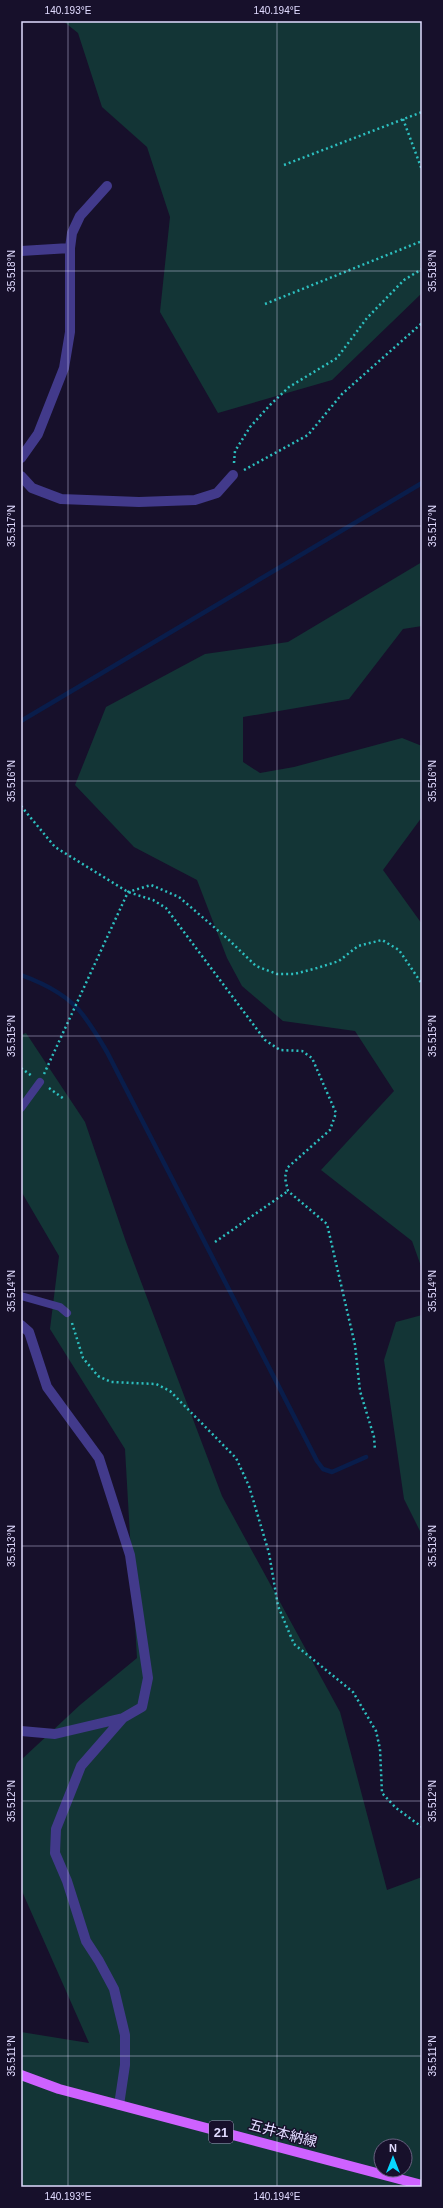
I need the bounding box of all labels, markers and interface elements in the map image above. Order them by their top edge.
text: 140.193°E [45,5,92,16]
text: 140.194°E [254,5,301,16]
text: 35.518°N [6,250,17,292]
text: 35.518°N [427,250,438,292]
text: 35.517°N [6,505,17,547]
text: 35.517°N [427,505,438,547]
text: 35.516°N [6,760,17,802]
text: 35.516°N [427,760,438,802]
text: 35.515°N [6,1015,17,1057]
text: 35.515°N [427,1015,438,1057]
text: 35.514°N [6,1270,17,1312]
text: 35.514°N [427,1270,438,1312]
text: 35.513°N [6,1525,17,1567]
text: 35.513°N [427,1525,438,1567]
text: 35.512°N [6,1780,17,1822]
text: 35.512°N [427,1780,438,1822]
text: 35.511°N [6,2035,17,2077]
text: 35.511°N [427,2035,438,2077]
street label: 五井本納線 [247,2116,319,2150]
road number: 21 [209,2121,233,2143]
north arrow [373,2138,413,2178]
text: N [389,2142,397,2154]
text: 140.193°E [45,2191,92,2202]
text: 140.194°E [254,2191,301,2202]

